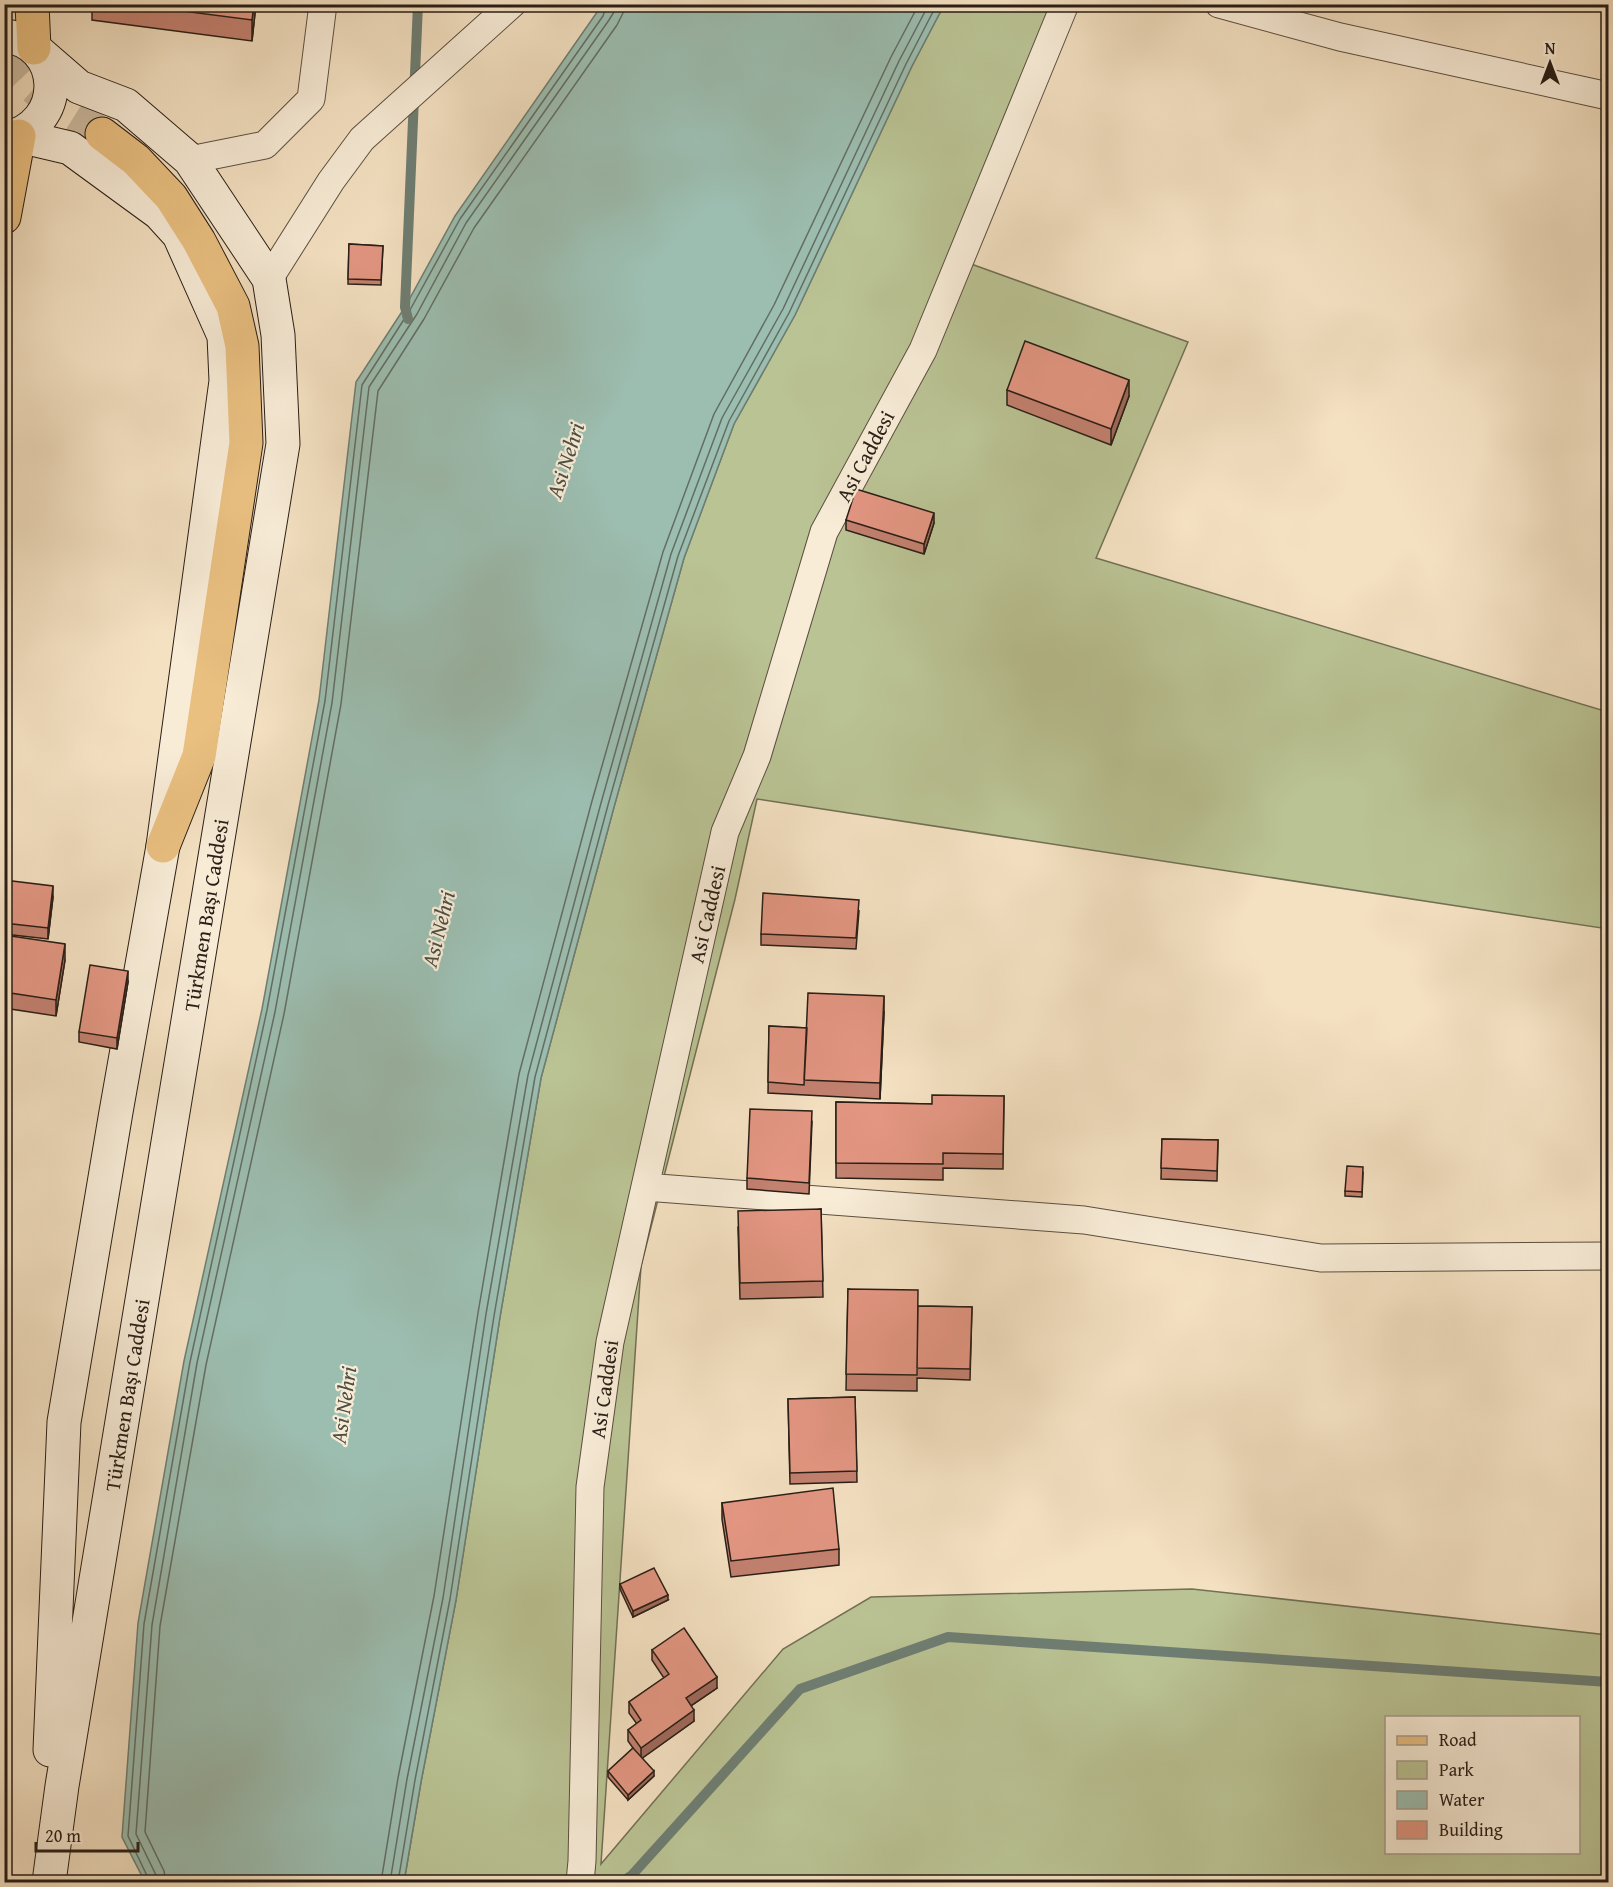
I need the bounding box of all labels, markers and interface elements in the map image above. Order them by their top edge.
north arrow [1520,33,1580,93]
text: N [1545,36,1556,60]
street label: Asi Caddesi [828,405,902,507]
water label: Asi Nehri [537,418,592,503]
street label: Türkmen Başı Caddesi [175,816,237,1013]
street label: Asi Caddesi [681,862,733,966]
water label: Asi Nehri [413,887,463,972]
street label: Türkmen Başı Caddesi [96,1296,158,1493]
street label: Asi Caddesi [582,1338,626,1440]
water label: Asi Nehri [322,1364,364,1447]
legend [1385,1716,1580,1854]
text: Road [1439,1726,1477,1753]
text: Park [1439,1756,1475,1783]
text: Water [1439,1786,1485,1813]
scale bar [36,1815,138,1853]
text: Building [1439,1816,1503,1843]
text: 20 m [45,1822,81,1849]

